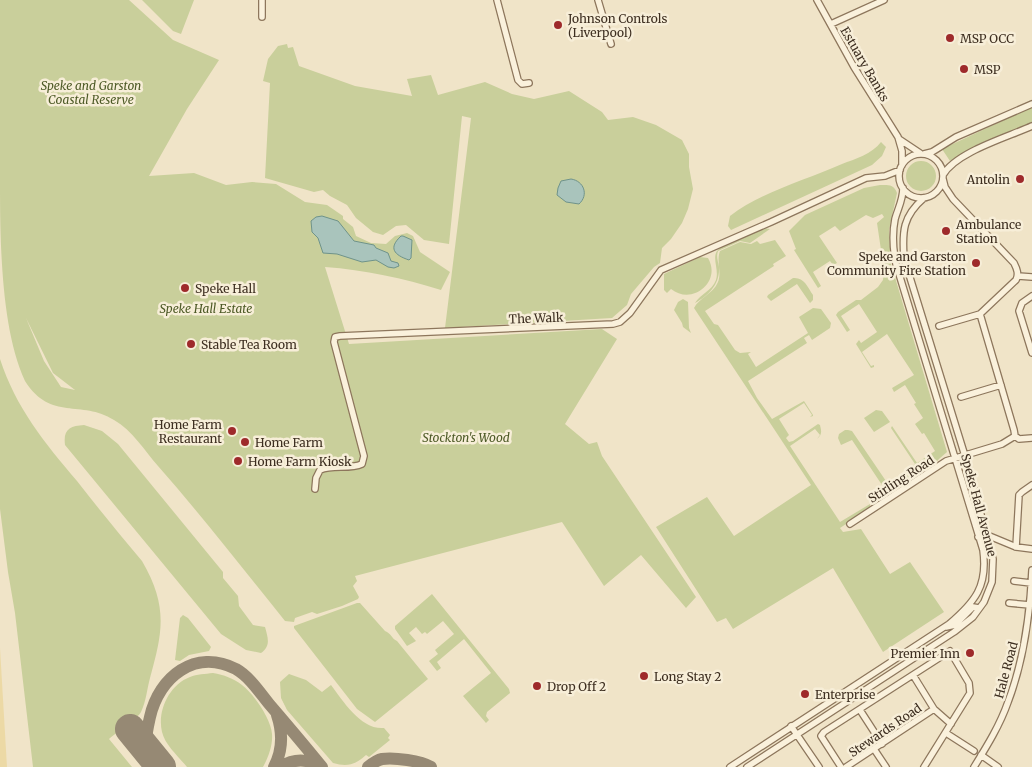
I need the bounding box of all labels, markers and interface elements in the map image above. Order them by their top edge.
place label: Johnson Controls (Liverpool) [567,11,667,40]
marker: Johnson Controls (Liverpool) [552,19,564,31]
street label: Estuary Banks [838,24,893,104]
place label: MSP OCC [960,31,1014,46]
marker: MSP OCC [944,32,956,44]
place label: MSP [974,62,1001,77]
marker: MSP [958,63,970,75]
park label: Speke and Garston Coastal Reserve [41,78,141,107]
place label: Antolin [966,172,1010,187]
marker: Antolin [1014,173,1026,185]
place label: Ambulance Station [955,217,1021,246]
marker: Ambulance Station [940,225,952,237]
place label: Speke and Garston Community Fire Station [827,249,966,278]
marker: Speke and Garston Community Fire Station [970,257,982,269]
place label: Speke Hall [195,281,256,296]
marker: Speke Hall [179,282,191,294]
park label: Speke Hall Estate [160,301,252,316]
street label: The Walk [508,310,564,326]
place label: Stable Tea Room [201,337,297,352]
marker: Stable Tea Room [185,338,197,350]
place label: Home Farm Restaurant [154,417,222,446]
marker: Home Farm Restaurant [226,425,238,437]
park label: Stockton's Wood [422,430,510,445]
place label: Home Farm [255,435,323,450]
marker: Home Farm [239,436,251,448]
street label: Stirling Road [865,452,937,506]
street label: Speke Hall Avenue [958,452,1000,558]
place label: Home Farm Kiosk [248,454,352,469]
marker: Home Farm Kiosk [232,455,244,467]
street label: Hale Road [991,640,1021,700]
place label: Premier Inn [890,646,960,661]
marker: Premier Inn [964,647,976,659]
place label: Long Stay 2 [654,669,721,684]
marker: Long Stay 2 [638,670,650,682]
place label: Drop Off 2 [547,679,606,694]
marker: Drop Off 2 [531,680,543,692]
place label: Enterprise [815,687,875,702]
marker: Enterprise [799,688,811,700]
street label: Stewards Road [846,700,924,760]

